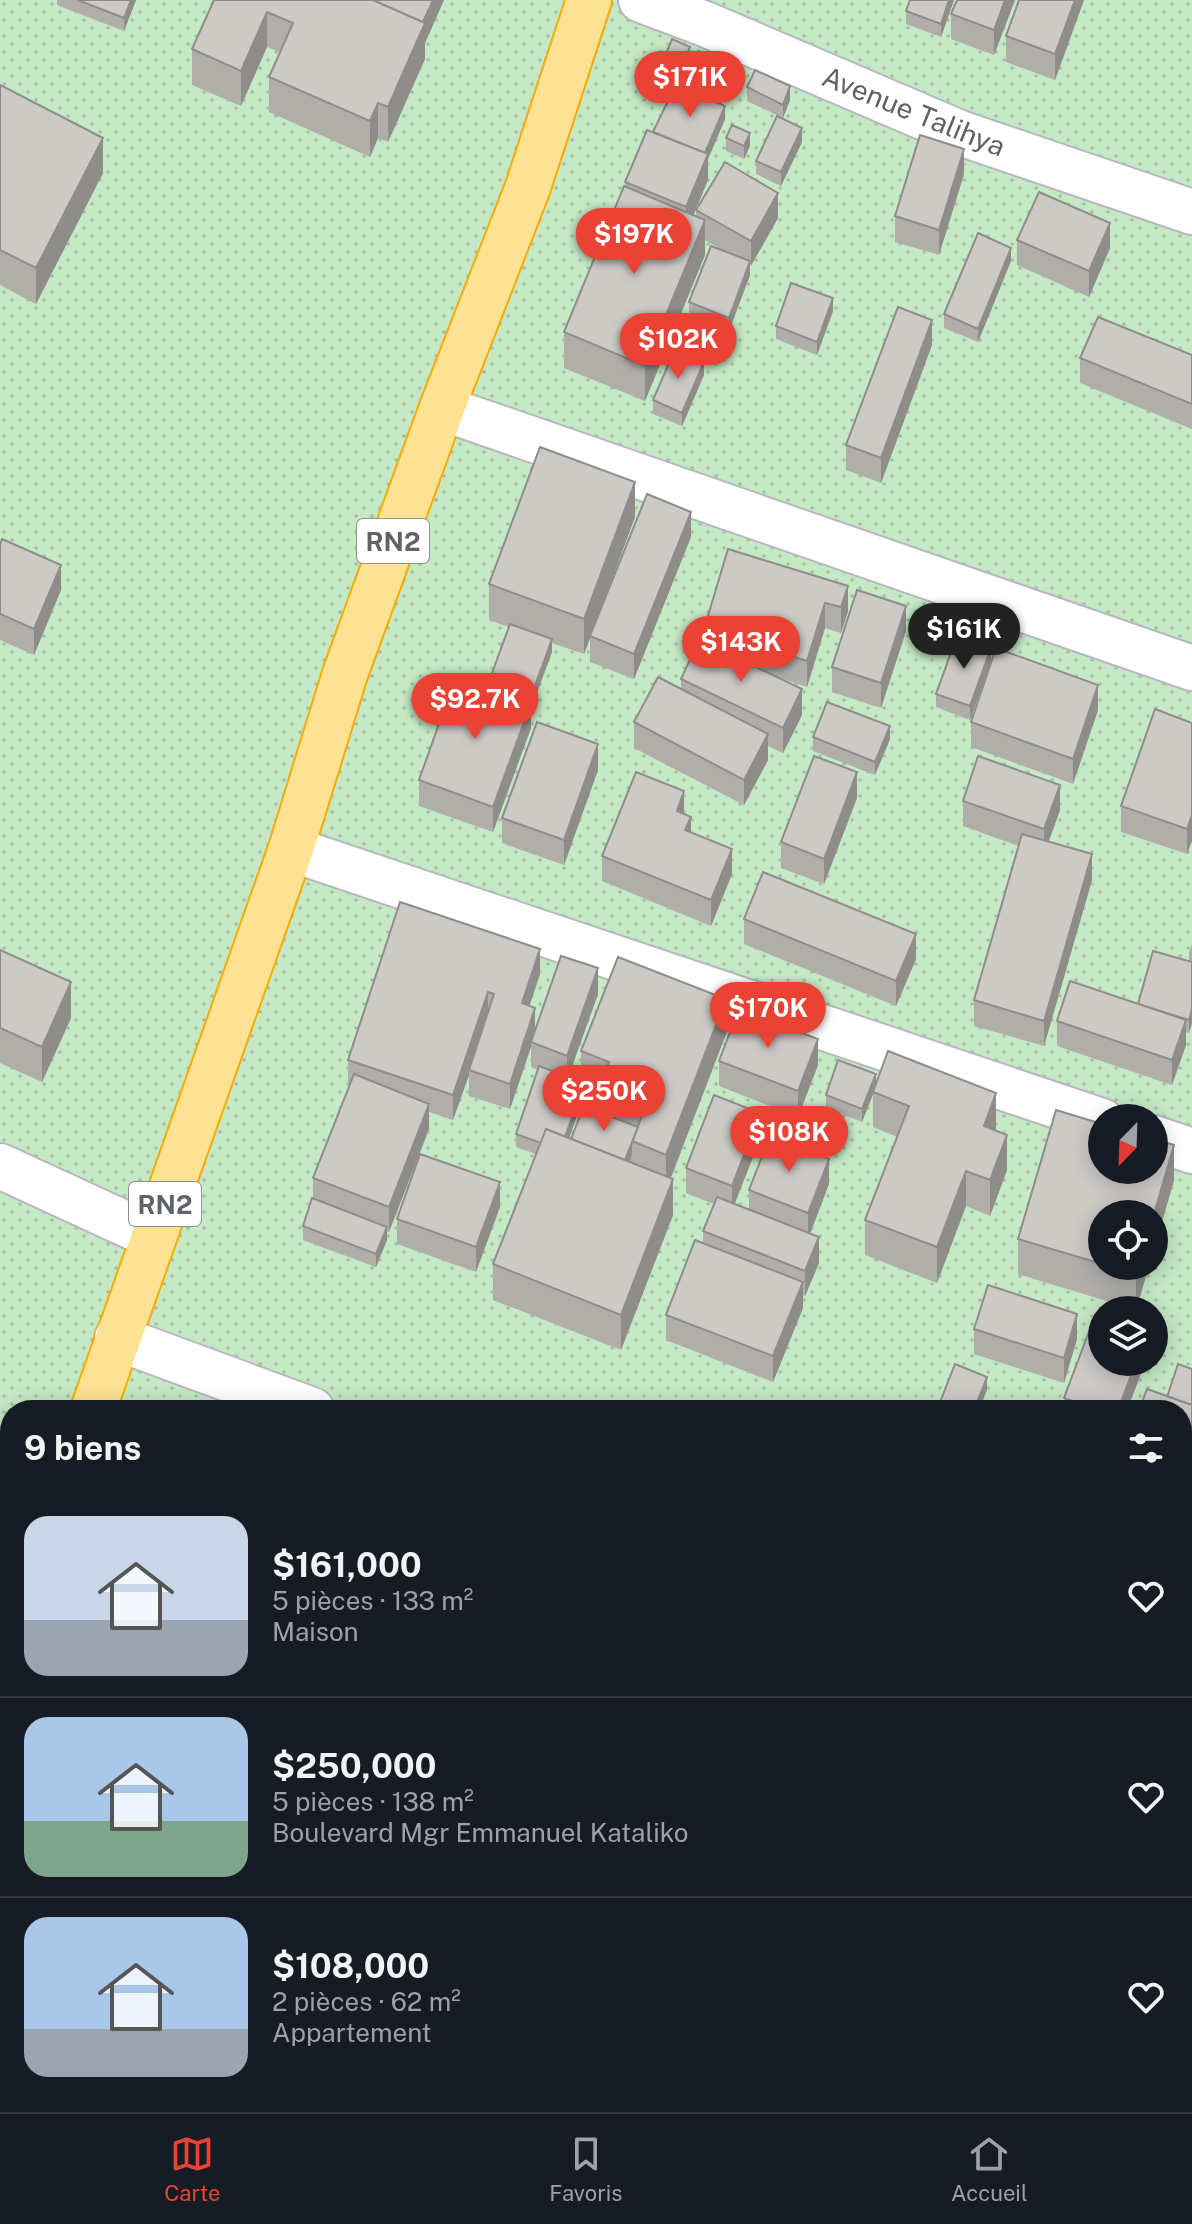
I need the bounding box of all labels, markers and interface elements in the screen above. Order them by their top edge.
pin: $171K [634,51,746,119]
street label: Avenue Talihya [818,59,1010,163]
text: $171K [652,61,728,92]
pin: $197K [578,208,690,276]
text: $197K [594,218,674,249]
pin: $102K [622,313,734,381]
text: $102K [638,323,718,354]
road number: RN2 [357,519,429,563]
pin: $161K [908,603,1020,671]
text: $161K [926,613,1002,644]
pin: $143K [685,616,797,684]
text: $143K [700,626,782,657]
pin: $92.7K [410,673,540,741]
text: $92.7K [429,683,521,714]
pin: $170K [712,982,824,1050]
text: $170K [728,992,808,1023]
pin: $250K [548,1065,660,1133]
text: $250K [560,1075,648,1106]
north arrow [1088,1104,1168,1184]
map controls [1088,1104,1168,1376]
pin: $108K [733,1106,845,1174]
text: $108K [748,1116,830,1147]
road number: RN2 [129,1182,201,1226]
button: locate [1088,1200,1168,1280]
button: layers [1088,1296,1168,1376]
icon: filters [1124,1426,1168,1470]
text: 9 biens [24,1428,141,1468]
text: $161,000 [272,1545,422,1585]
icon: home [88,1548,184,1644]
icon: heart [1124,1574,1168,1618]
text: 5 pièces · 133 m² [272,1585,473,1616]
text: Maison [272,1616,359,1647]
text: $250,000 [272,1746,437,1786]
icon: home [88,1749,184,1845]
icon: heart [1124,1775,1168,1819]
text: 5 pièces · 138 m² [272,1786,474,1817]
text: Boulevard Mgr Emmanuel Kataliko [272,1817,689,1848]
text: $108,000 [272,1946,429,1986]
icon: home [88,1949,184,2045]
icon: heart [1124,1975,1168,2019]
text: 2 pièces · 62 m² [272,1986,461,2017]
text: Appartement [272,2017,432,2048]
tab: Carte [164,2132,221,2206]
tab: Favoris [549,2132,622,2206]
tab: Accueil [951,2132,1028,2206]

